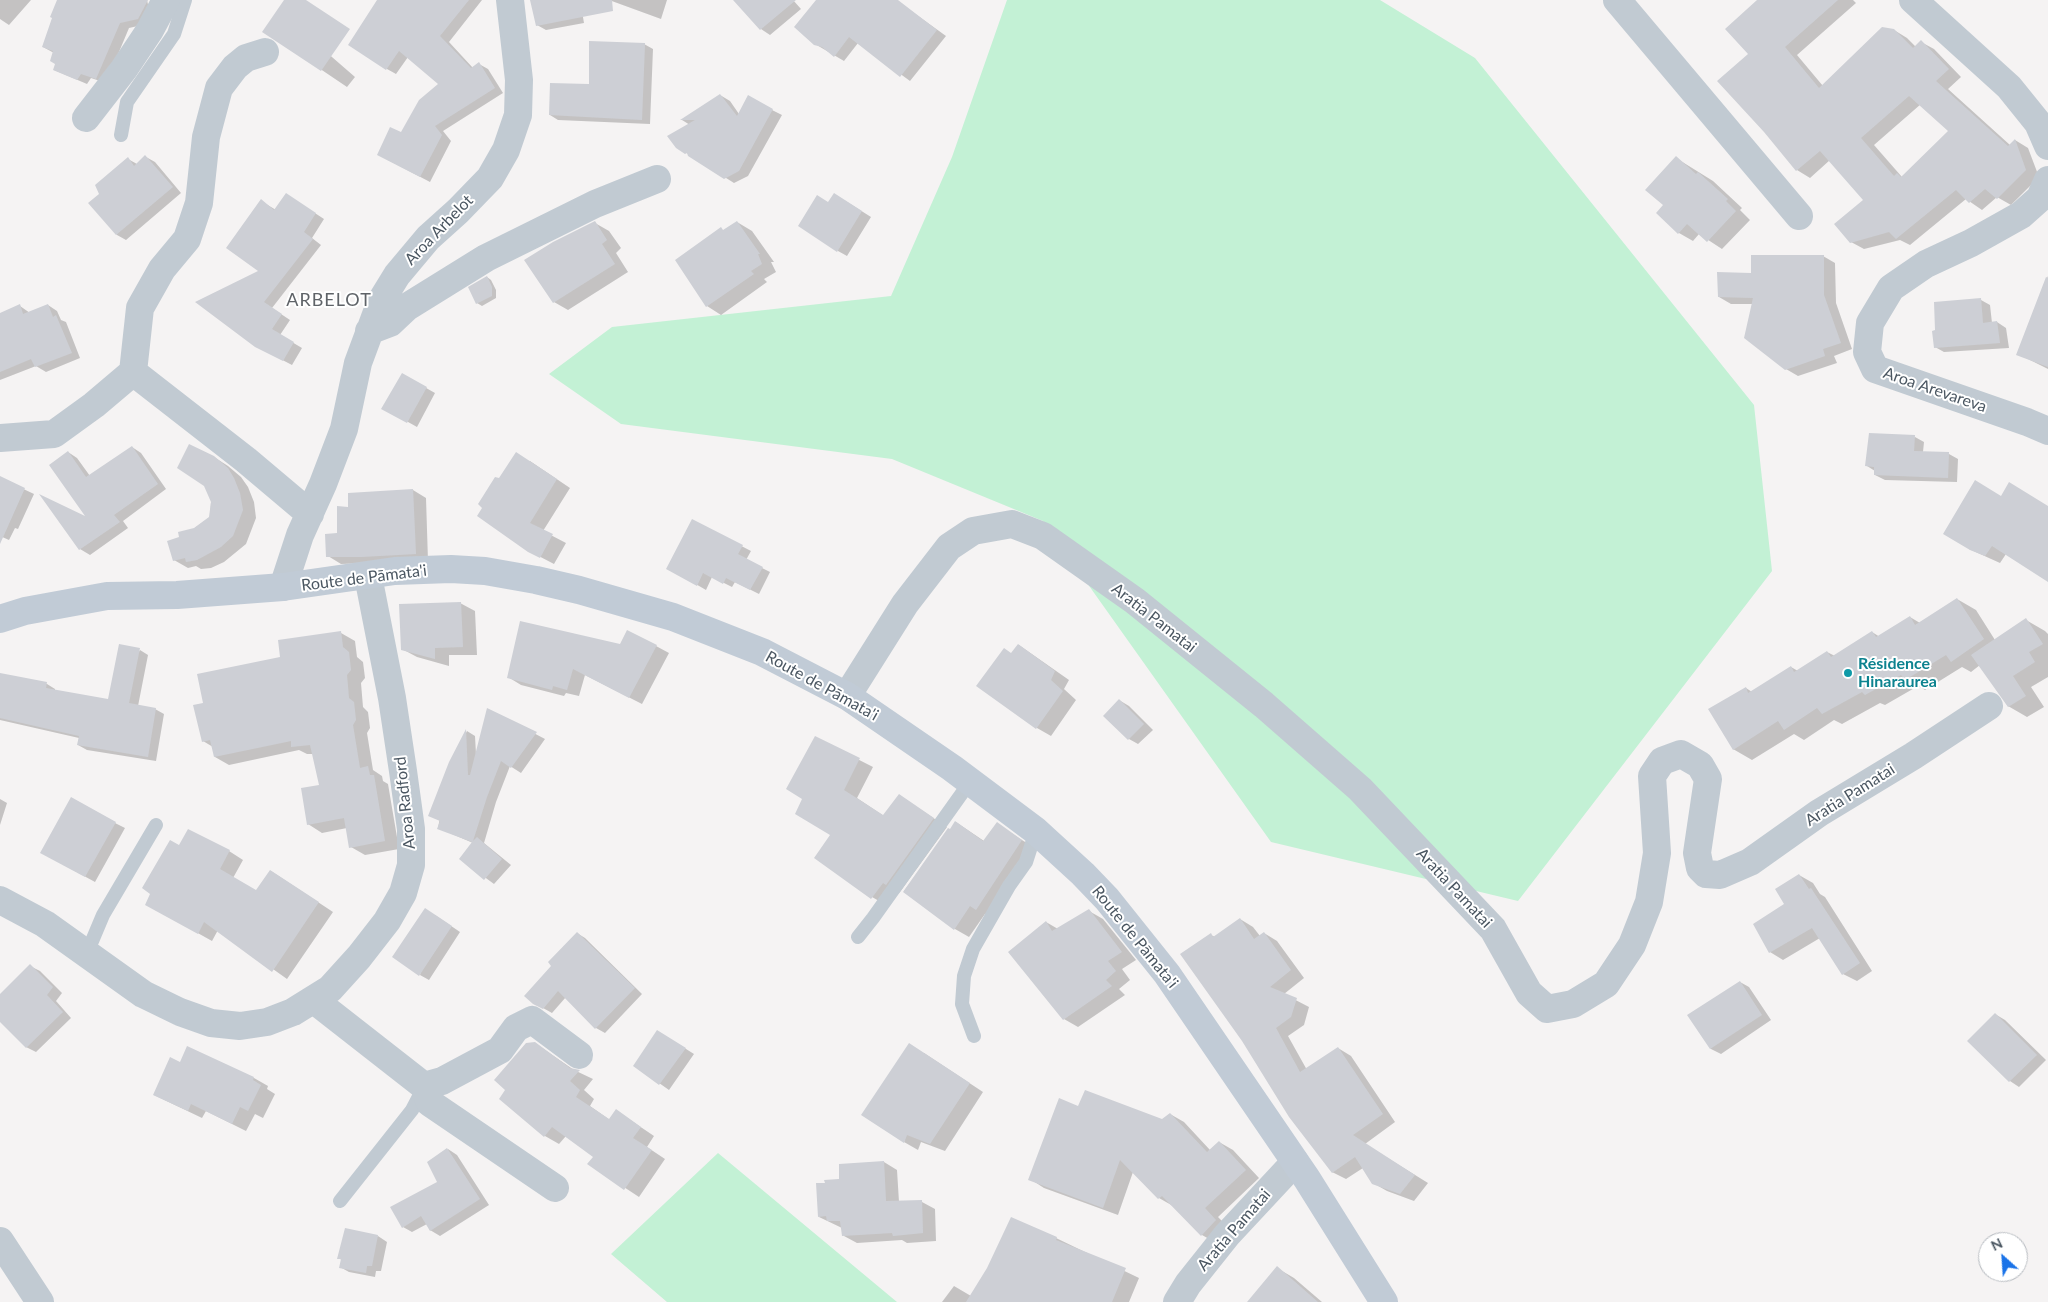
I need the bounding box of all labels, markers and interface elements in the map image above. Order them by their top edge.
street label: Aroa Arbelot [401,191,477,269]
district label: ARBELOT [285,289,373,311]
street label: Aroa Arevareva [1881,363,1989,417]
street label: Route de Pāmata'i [300,561,428,595]
street label: Aratia Pamatai [1108,579,1200,657]
street label: Route de Pāmata'i [762,647,882,725]
place label: Résidence Hinaraurea [1858,654,1937,692]
marker: Résidence Hinaraurea [1842,667,1854,679]
street label: Aroa Radford [391,756,419,850]
street label: Aratia Pamatai [1802,760,1898,830]
street label: Aratia Pamatai [1412,844,1496,932]
street label: Route de Pāmata'i [1088,882,1182,992]
street label: Aratia Pamatai [1193,1185,1275,1275]
north arrow [1978,1232,2028,1282]
text: N [1988,1234,2005,1254]

